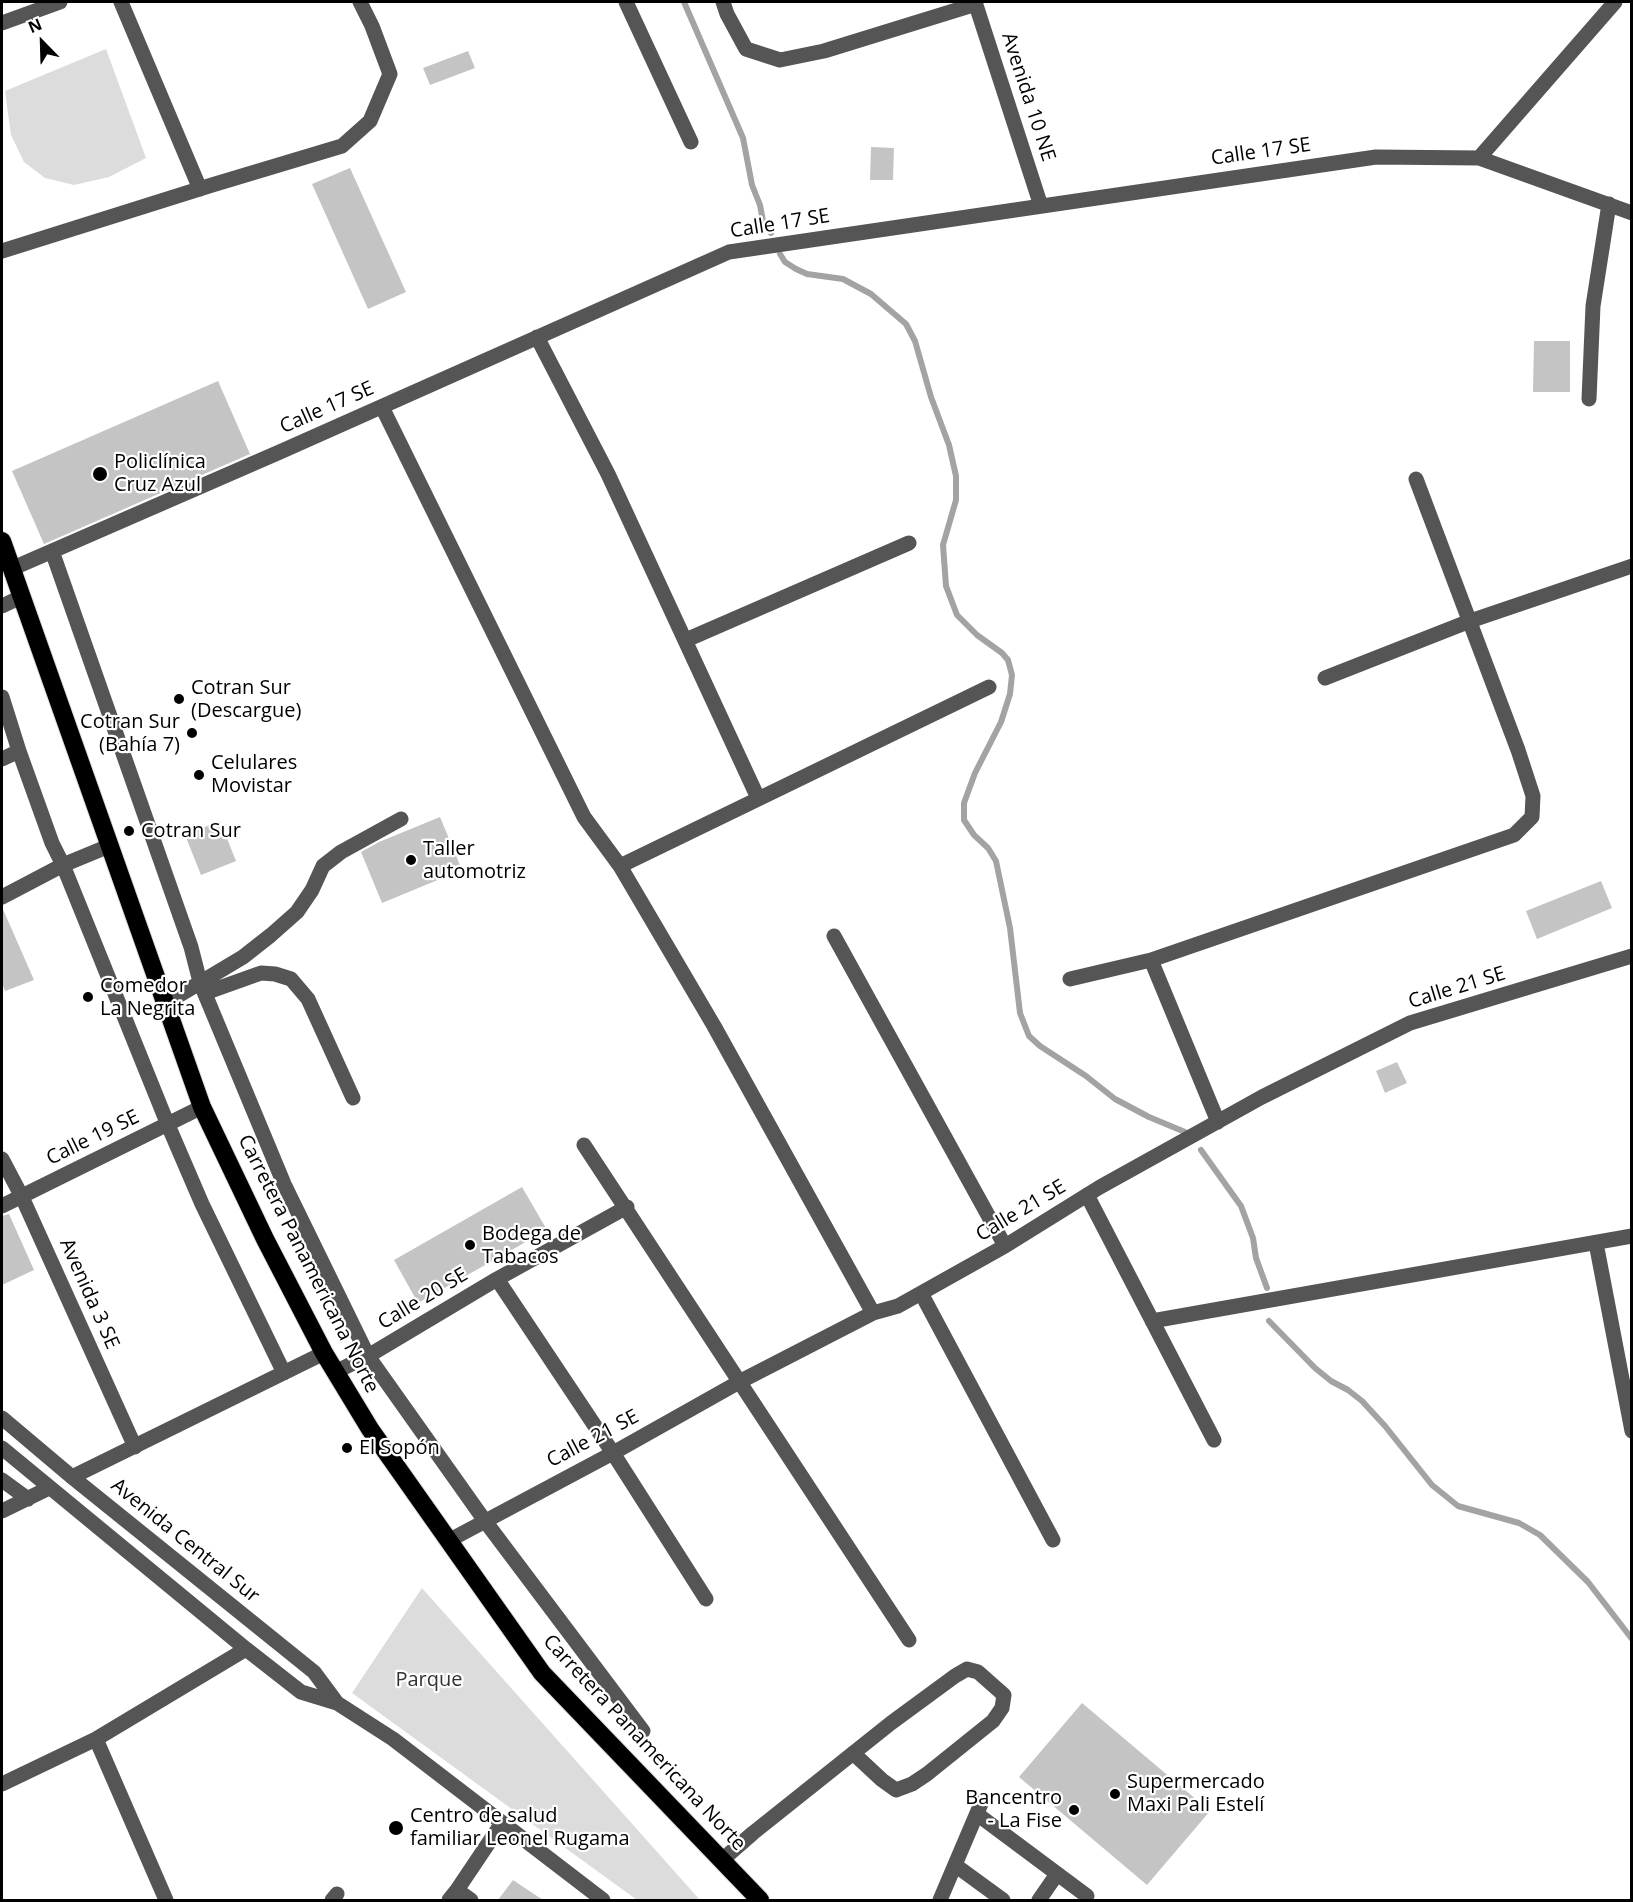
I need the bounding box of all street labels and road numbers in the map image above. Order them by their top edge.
street label: Avenida 10 NE [996,30,1060,164]
street label: Calle 17 SE [1210,133,1312,171]
street label: Calle 17 SE [729,204,831,244]
street label: Calle 17 SE [276,377,378,439]
street label: Calle 21 SE [1405,962,1509,1014]
street label: Calle 19 SE [43,1105,143,1171]
street label: Carretera Panamericana Norte [232,1131,384,1397]
street label: Calle 21 SE [972,1175,1070,1247]
street label: Avenida 3 SE [54,1235,124,1353]
street label: Calle 20 SE [374,1263,472,1335]
street label: Calle 21 SE [543,1405,643,1473]
street label: Avenida Central Sur [106,1474,264,1608]
street label: Carretera Panamericana Norte [538,1630,750,1856]

